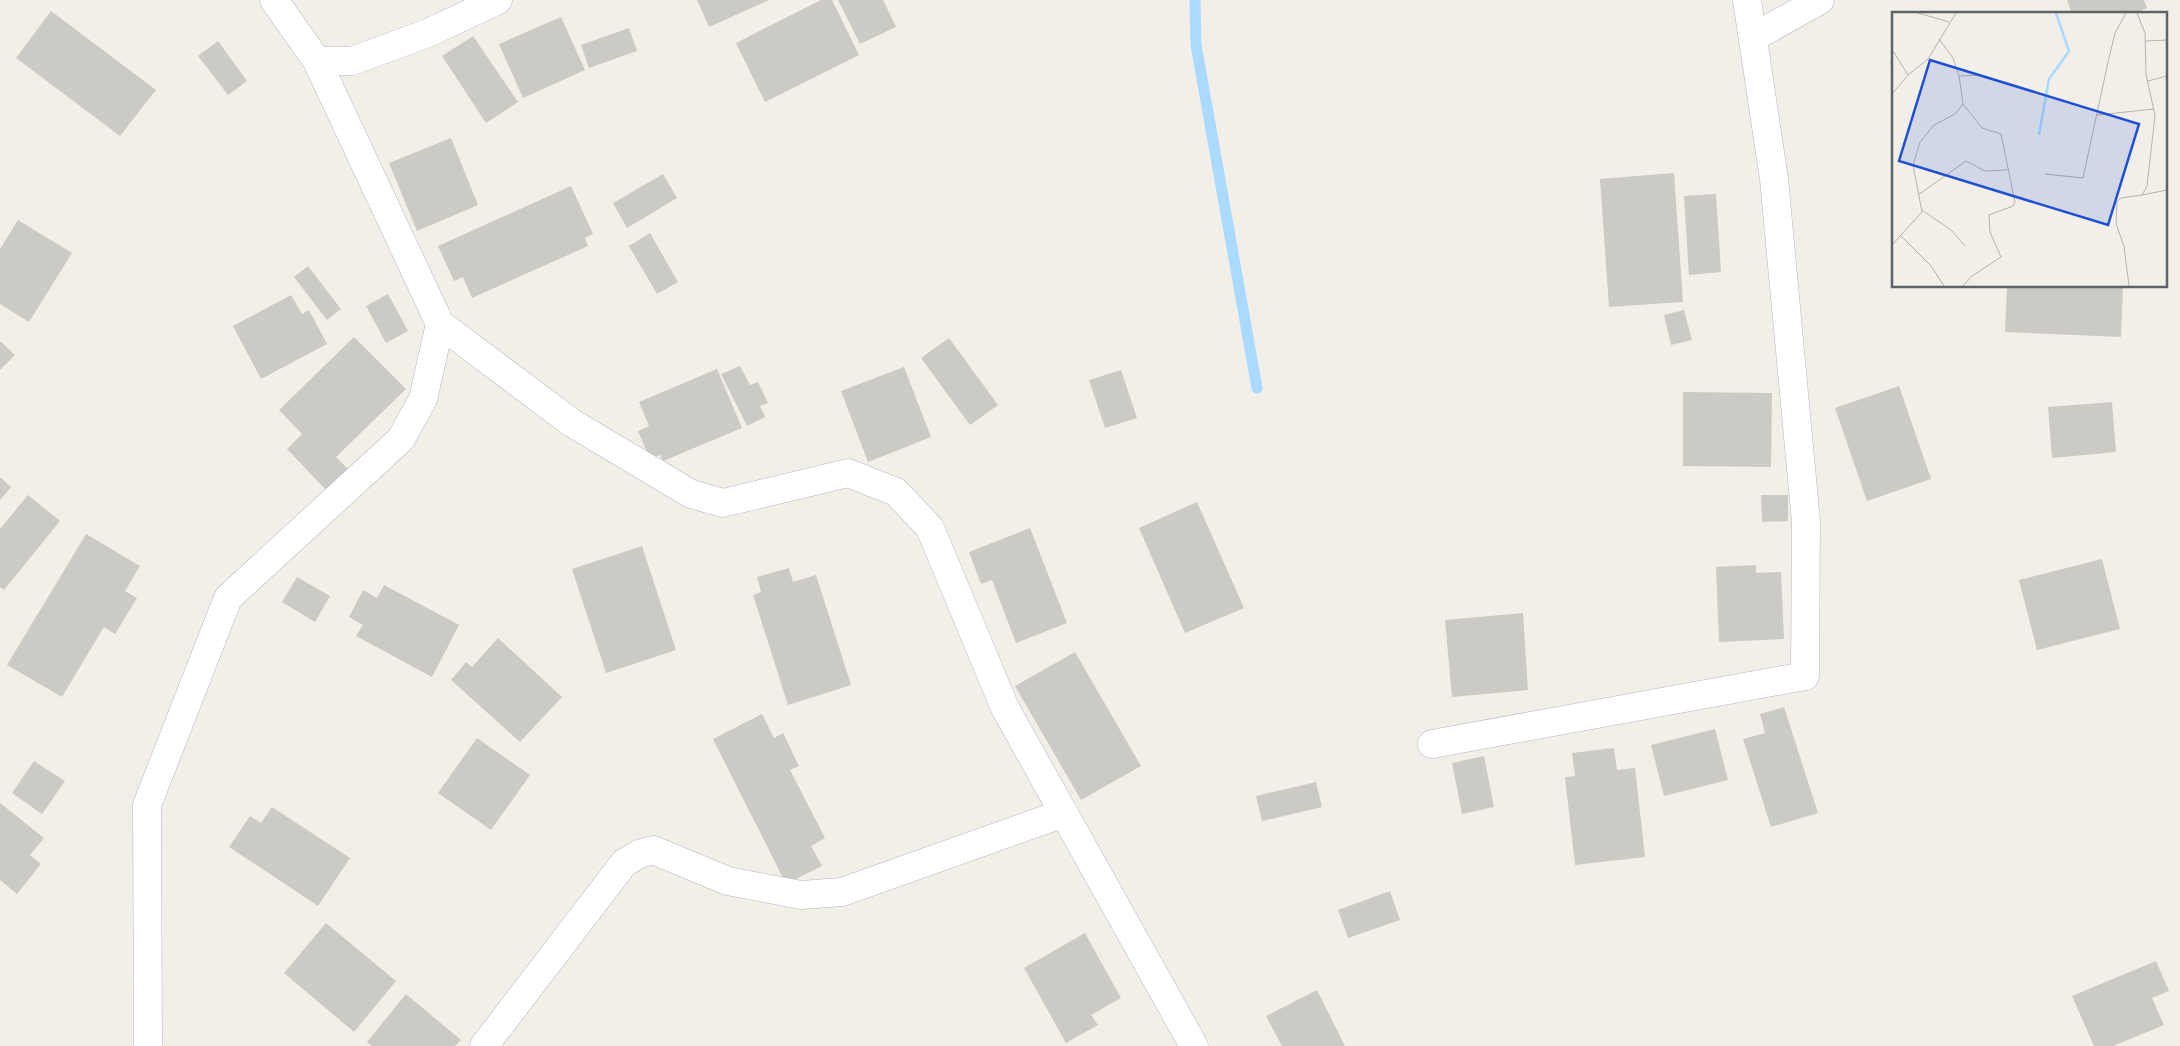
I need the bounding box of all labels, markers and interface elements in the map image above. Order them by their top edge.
inset map [1892,12,2168,288]

